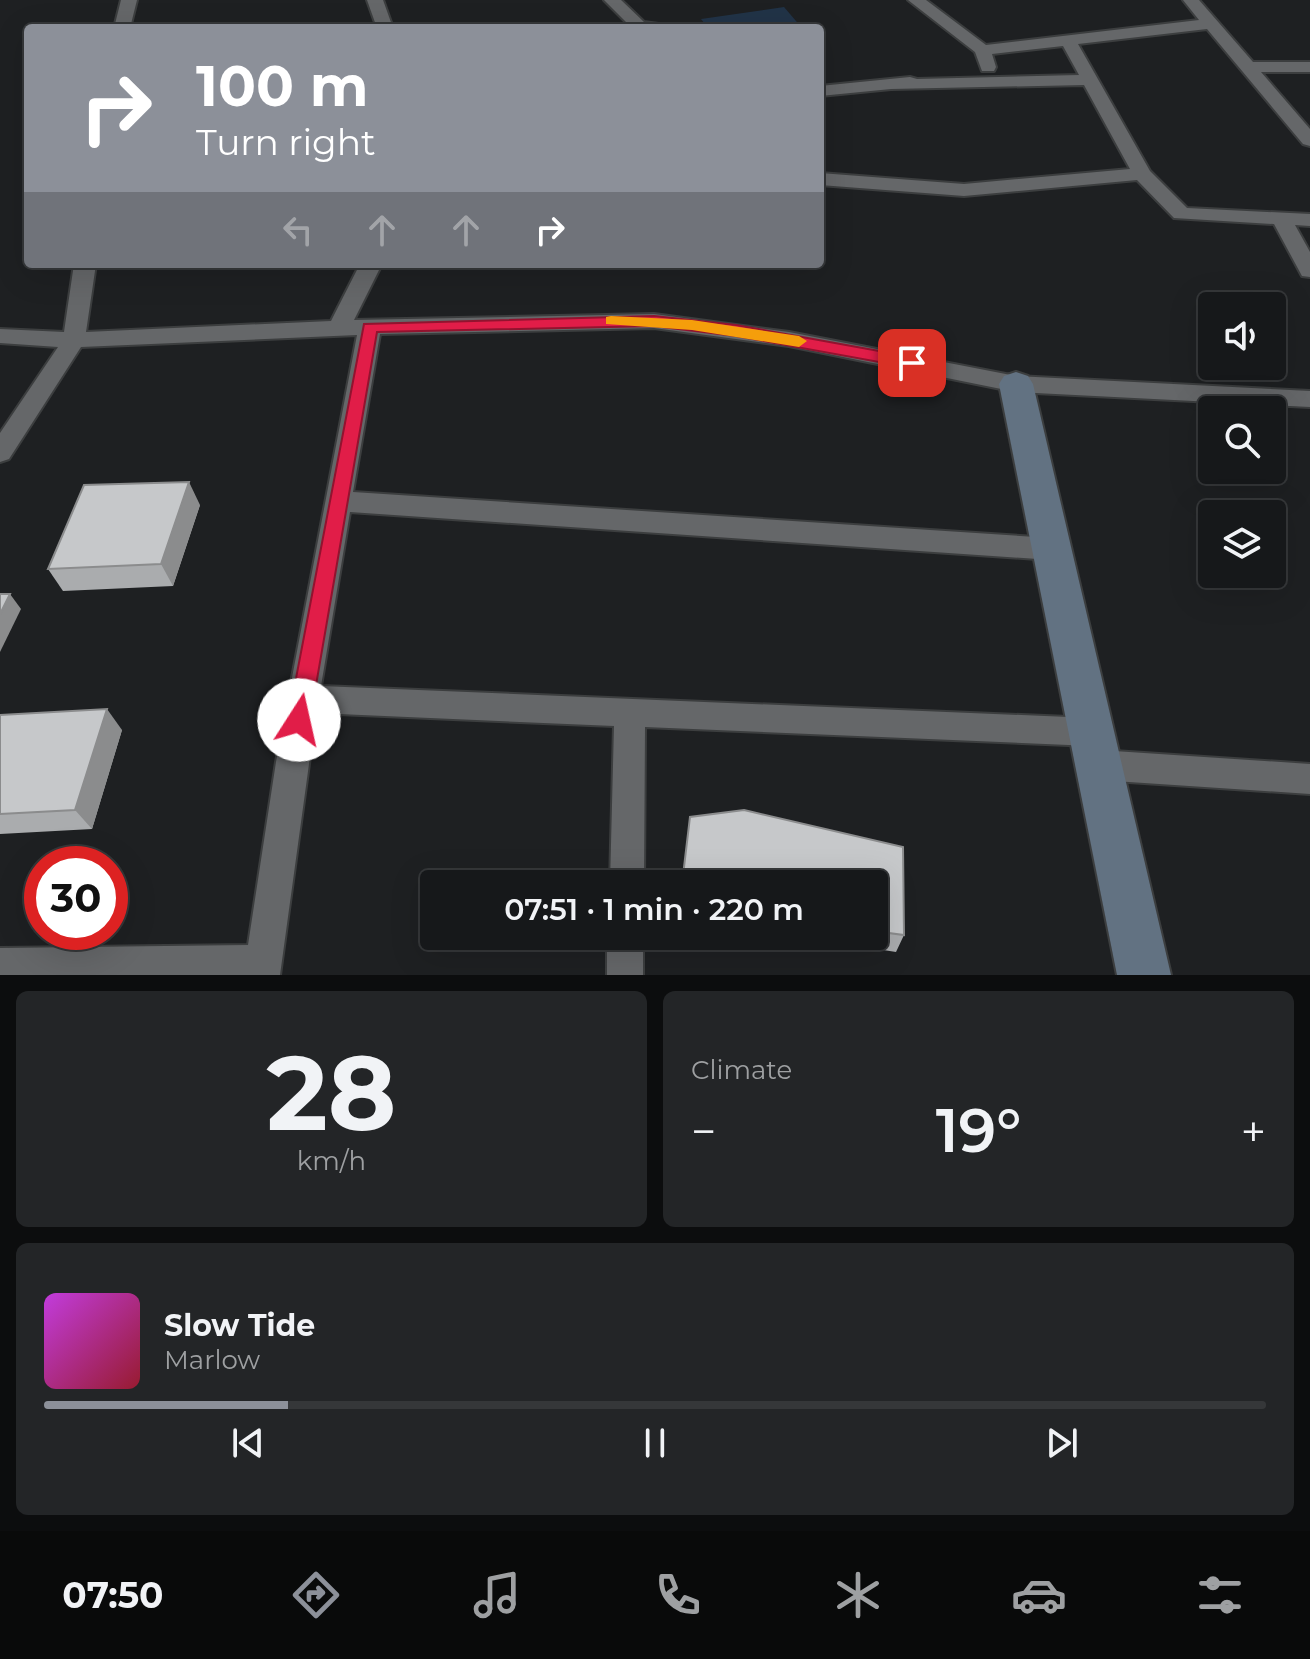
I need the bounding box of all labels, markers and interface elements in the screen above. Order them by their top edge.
text: 100 m [196,52,369,120]
icon: right [64,56,168,160]
text: Turn right [196,120,376,164]
icon: left [276,208,320,252]
icon: ahead [360,208,404,252]
icon: ahead [444,208,488,252]
icon: right [528,208,572,252]
map controls [1198,292,1286,588]
button: sound [1198,292,1286,380]
pin [878,329,946,397]
icon: arrive [890,341,934,385]
button: search [1198,396,1286,484]
button: layers [1198,500,1286,588]
position arrow [257,678,341,762]
speed limit sign: 30 [24,846,128,950]
text: 07:51 · 1 min · 220 m [504,891,804,928]
text: 28 [266,1029,397,1156]
text: Climate [691,1054,792,1086]
text: 19° [936,1094,1021,1167]
text: − [691,1104,716,1158]
text: + [1241,1104,1266,1158]
text: km/h [297,1145,366,1177]
text: Slow Tide [164,1307,315,1344]
text: Marlow [164,1344,260,1376]
icon: previous [226,1421,270,1465]
icon: pause [633,1421,677,1465]
icon: next [1040,1421,1084,1465]
icon: directions [288,1567,344,1623]
icon: music [469,1567,525,1623]
icon: phone [650,1567,706,1623]
icon: climate [830,1567,886,1623]
icon: car [1011,1567,1067,1623]
icon: filters [1192,1567,1248,1623]
text: 07:50 [62,1573,164,1617]

